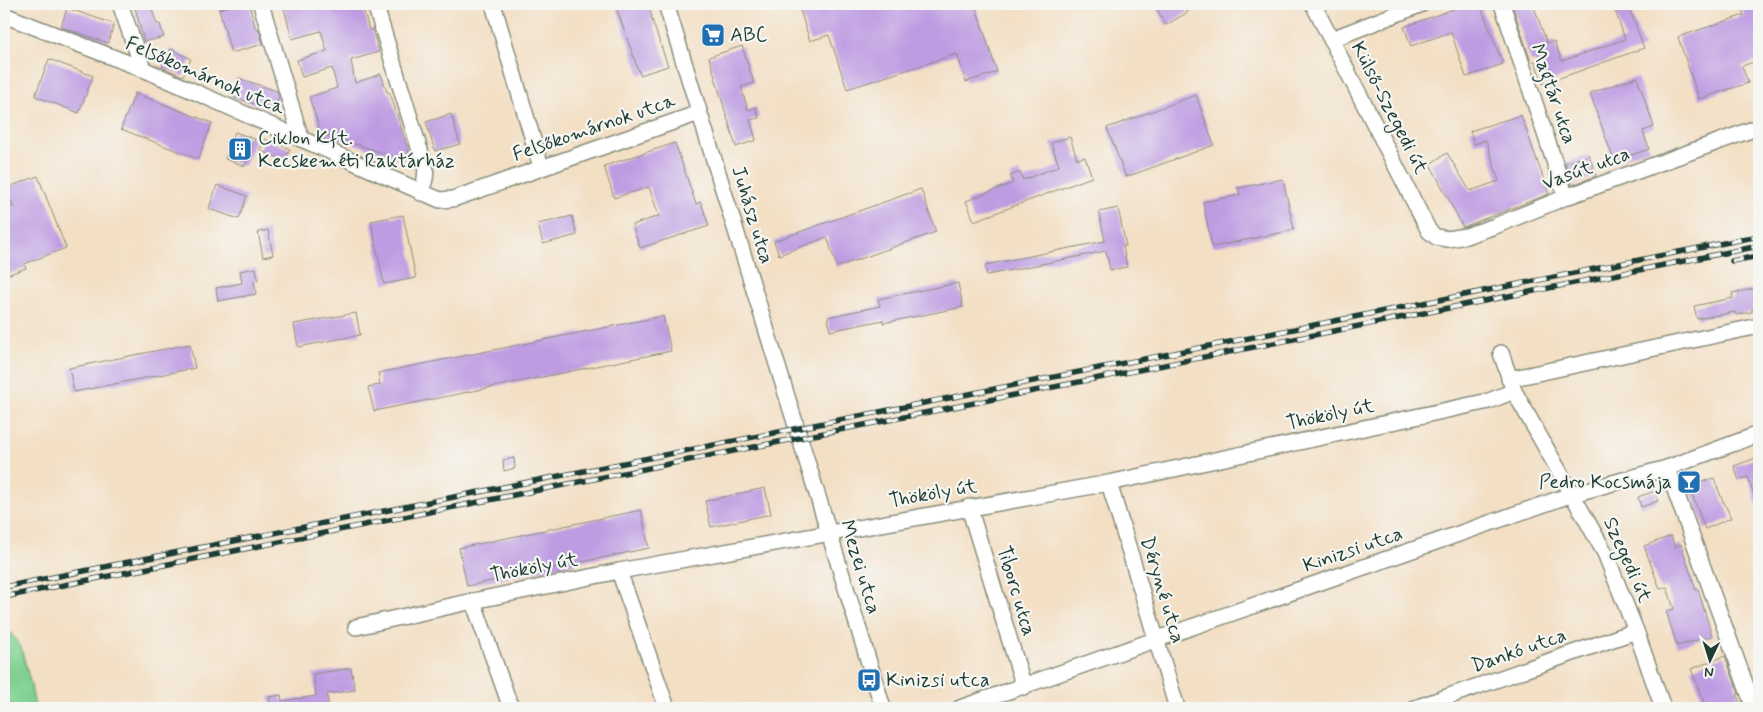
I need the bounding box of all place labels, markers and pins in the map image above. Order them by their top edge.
supermarket icon: ABC [700,22,726,48]
place label: ABC [730,22,768,49]
place label: Ciklon Kft. Kecskeméti Raktárház [258,125,455,175]
building icon: Ciklon Kft. Kecskeméti Raktárház [227,136,253,162]
place label: Pedro Kocsmája [1539,469,1672,496]
bar icon: Pedro Kocsmája [1676,469,1702,495]
bus stop icon: Kinizsi utca [856,667,882,693]
place label: Kinizsi utca [886,667,990,694]

